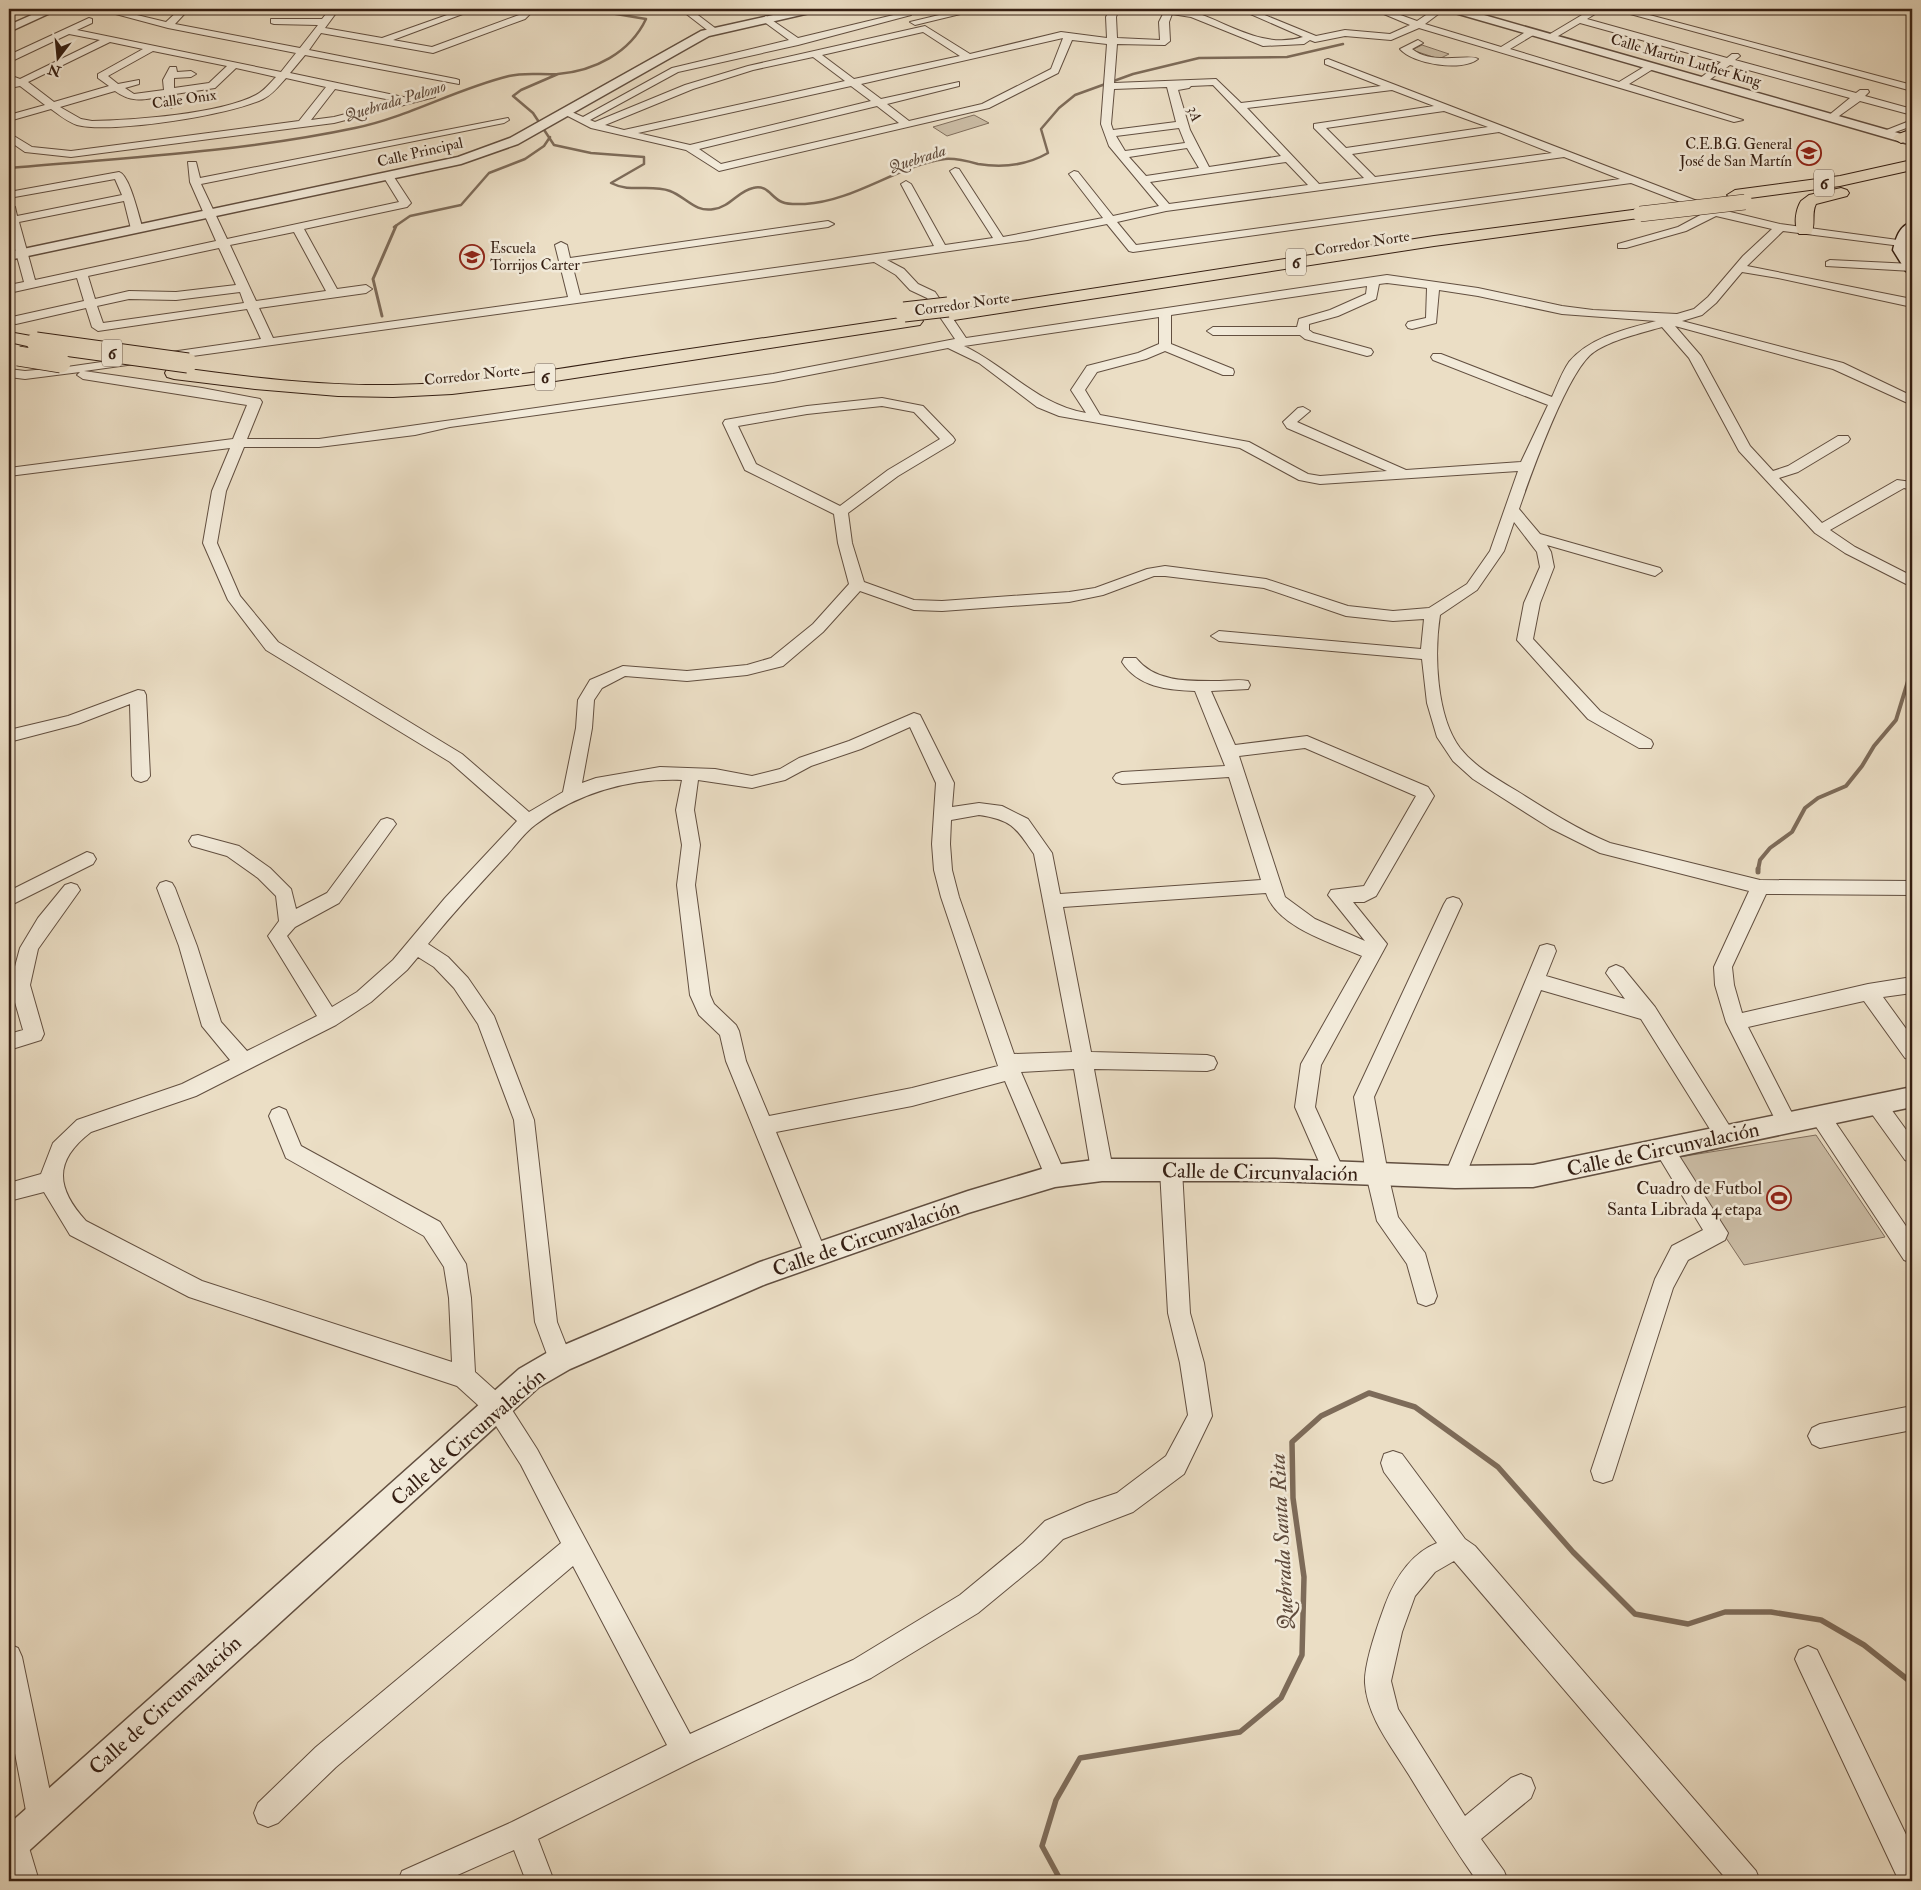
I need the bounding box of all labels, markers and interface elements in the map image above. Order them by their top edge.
street label: Calle Martin Luther King [1608,30,1764,91]
north arrow [32,32,82,82]
text: N [46,60,64,80]
water label: Quebrada Palomo [342,76,449,126]
street label: Calle Onix [151,86,218,113]
street label: 3A [1183,104,1206,125]
street label: Calle Principal [375,133,465,173]
place label: C.E.B.G. General José de San Martín [1678,135,1792,172]
water label: Quebrada [886,140,948,178]
school or university icon: C.E.B.G. General José de San Martín [1796,140,1822,166]
road number: 6 [1814,170,1834,197]
street label: Corredor Norte [1313,227,1411,260]
place label: Escuela Torrijos Carter [490,239,580,275]
school or university icon: Escuela Torrijos Carter [459,244,485,270]
road number: 6 [1286,248,1306,276]
street label: Corredor Norte [913,288,1011,321]
road number: 6 [102,339,122,366]
street label: Corredor Norte [423,361,521,390]
road number: 6 [535,364,555,391]
street label: Calle de Circunvalación [1564,1116,1762,1183]
street label: Calle de Circunvalación [1162,1157,1359,1188]
place label: Cuadro de Futbol Santa Librada 4 etapa [1607,1177,1763,1221]
sports icon: Cuadro de Futbol Santa Librada 4 etapa [1766,1185,1792,1211]
street label: Calle de Circunvalación [769,1194,964,1283]
street label: Calle de Circunvalación [385,1363,551,1512]
water label: Quebrada Santa Rita [1263,1453,1301,1631]
street label: Calle de Circunvalación [83,1630,247,1781]

